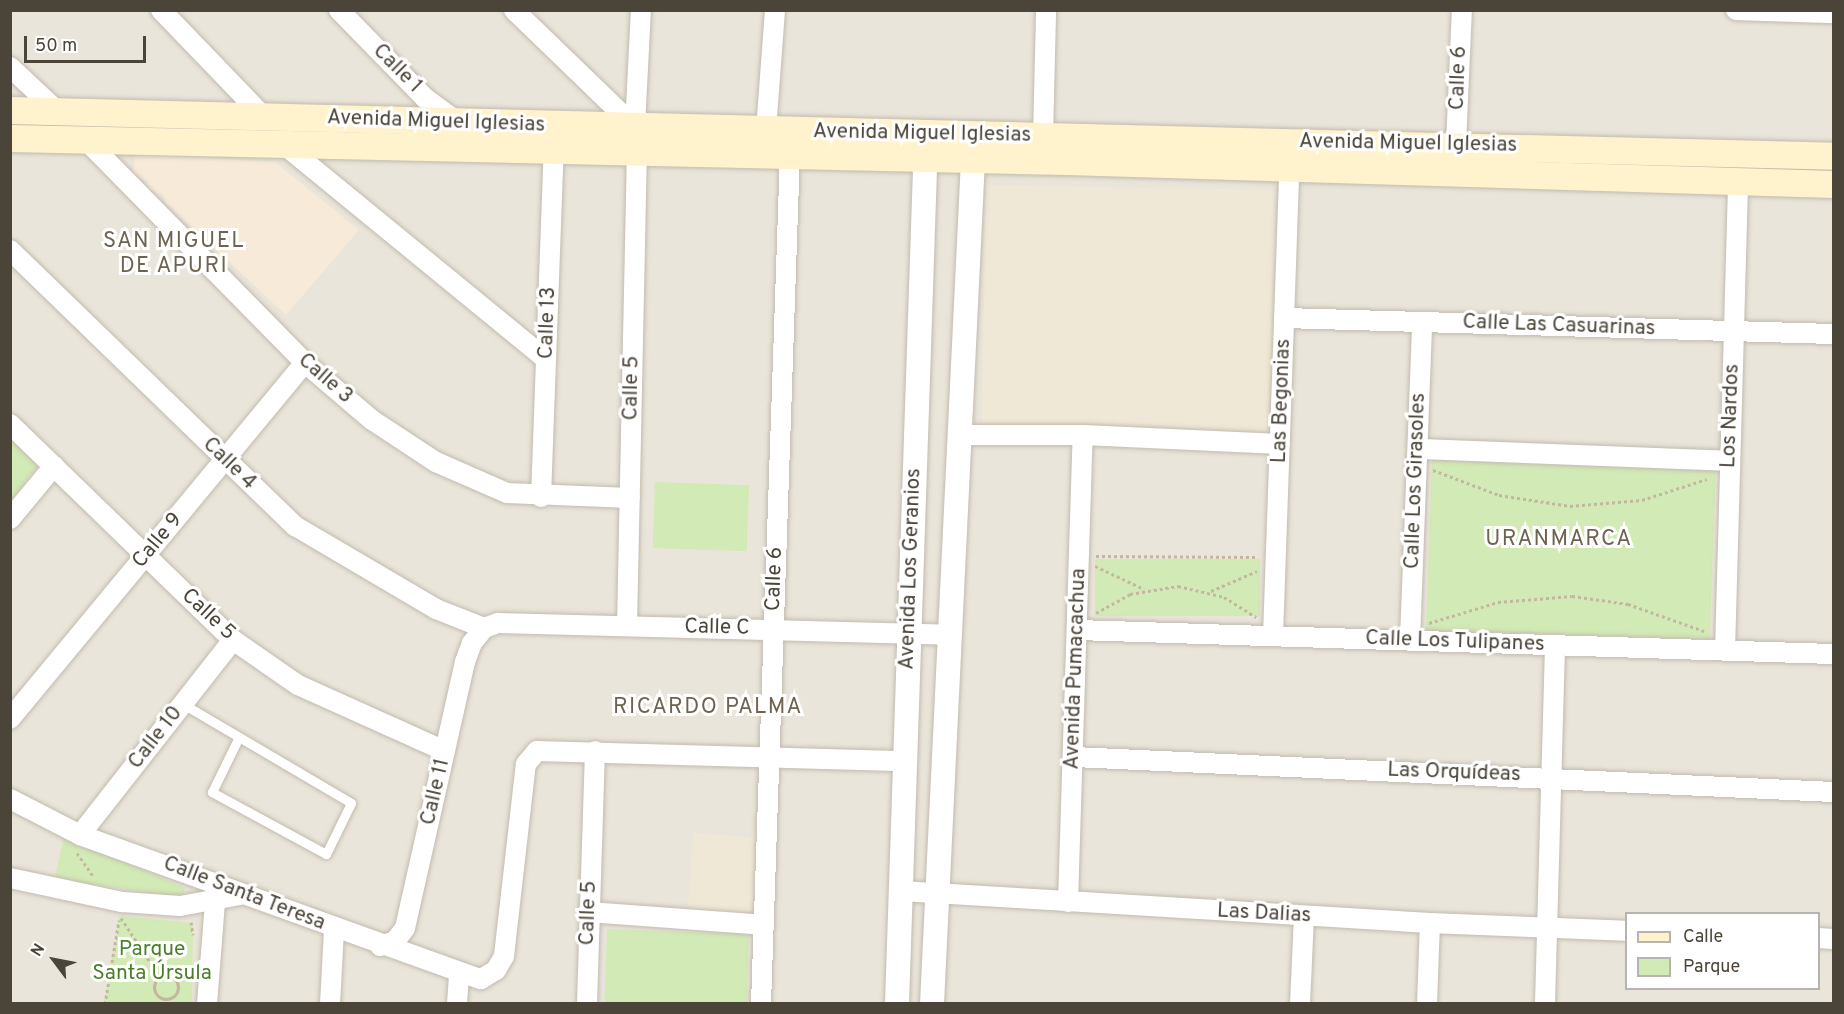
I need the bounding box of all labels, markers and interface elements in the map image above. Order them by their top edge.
scale bar [27,24,148,62]
text: 50 m [35,35,77,58]
street label: Calle 1 [367,39,427,99]
street label: Calle 6 [1445,45,1473,111]
street label: Avenida Miguel Iglesias [326,106,546,138]
street label: Avenida Miguel Iglesias [813,119,1031,149]
street label: Avenida Miguel Iglesias [1299,129,1517,159]
district label: SAN MIGUEL DE APURI [103,228,245,280]
street label: Calle 13 [534,286,562,360]
street label: Calle Las Casuarinas [1462,310,1656,342]
street label: Las Begonias [1267,338,1297,464]
street label: Calle 3 [292,348,358,410]
street label: Calle 5 [619,355,645,421]
street label: Los Nardos [1717,363,1745,469]
street label: Calle Los Girasoles [1400,392,1432,570]
street label: Calle 4 [197,432,261,496]
street label: Avenida Los Geranios [895,468,927,670]
street label: Calle 9 [128,508,188,574]
district label: URANMARCA [1485,527,1633,553]
street label: Calle 6 [761,546,789,612]
street label: Avenida Pumacachua [1060,568,1092,770]
street label: Calle 5 [176,584,240,646]
street label: Calle C [684,615,750,641]
street label: Calle Los Tulipanes [1364,626,1546,658]
district label: RICARDO PALMA [613,695,803,721]
street label: Calle 10 [124,701,188,775]
street label: Calle 11 [416,756,456,828]
street label: Las Orquídeas [1387,758,1521,788]
street label: Calle Santa Teresa [159,851,329,937]
street label: Calle 5 [575,880,603,946]
street label: Las Dalias [1216,899,1312,929]
legend [1625,912,1820,990]
text: Calle [1683,926,1723,949]
north arrow [24,930,84,990]
park label: Parque Santa Úrsula [92,937,212,987]
text: N [27,940,50,961]
text: Parque [1683,956,1740,979]

